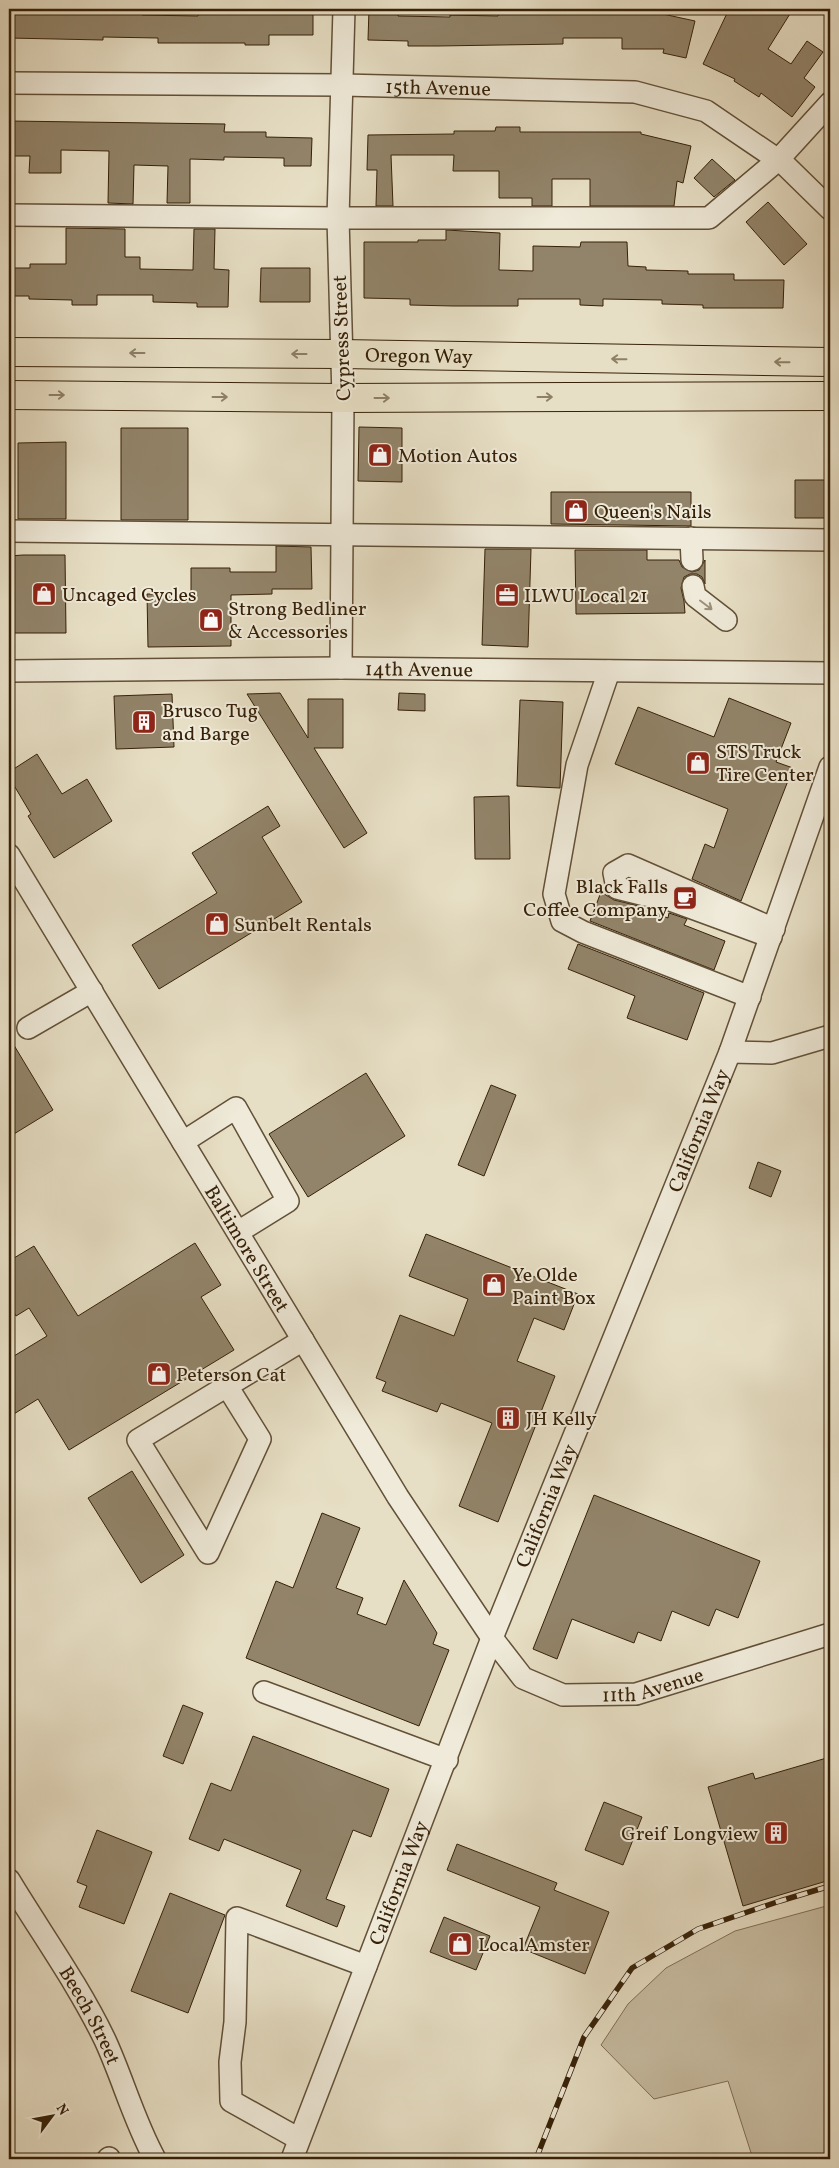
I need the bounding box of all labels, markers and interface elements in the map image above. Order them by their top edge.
street label: 15th Avenue [385,74,491,105]
street label: Cypress Street [327,275,359,401]
street label: Oregon Way [365,342,473,372]
one-way arrow [129,348,145,358]
one-way arrow [291,349,308,359]
one-way arrow [611,354,628,364]
one-way arrow [774,357,790,367]
one-way arrow [49,391,65,400]
one-way arrow [212,392,228,402]
one-way arrow [536,392,553,402]
one-way arrow [374,393,390,403]
shop icon: Motion Autos [367,442,393,468]
place label: Motion Autos [398,443,517,471]
shop icon: Queen's Nails [563,498,589,524]
place label: Queen's Nails [594,499,712,527]
shop icon: Uncaged Cycles [31,581,57,607]
place label: Uncaged Cycles [62,582,197,610]
office icon: ILWU Local 21 [494,582,520,608]
place label: ILWU Local 21 [524,583,648,611]
place label: Strong Bedliner & Accessories [228,596,366,647]
one-way arrow [699,600,713,610]
shop icon: Strong Bedliner & Accessories [198,607,224,633]
street label: 14th Avenue [365,656,473,685]
place label: Brusco Tug and Barge [162,698,258,749]
building icon: Brusco Tug and Barge [131,709,157,735]
place label: STS Truck Tire Center [716,739,814,790]
shop icon: STS Truck Tire Center [685,750,711,776]
place label: Black Falls Coffee Company [523,874,668,925]
cafe icon: Black Falls Coffee Company [672,885,698,911]
shop icon: Sunbelt Rentals [204,911,230,937]
place label: Sunbelt Rentals [234,912,372,940]
street label: California Way [662,1065,738,1197]
street label: Baltimore Street [196,1181,295,1318]
place label: Ye Olde Paint Box [512,1262,596,1313]
shop icon: Ye Olde Paint Box [481,1272,507,1298]
shop icon: Peterson Cat [146,1361,172,1387]
place label: Peterson Cat [176,1362,286,1390]
building icon: JH Kelly [495,1405,521,1431]
place label: JH Kelly [526,1406,597,1434]
street label: California Way [510,1440,585,1572]
street label: 11th Avenue [602,1662,707,1710]
street label: California Way [363,1817,437,1950]
building icon: Greif Longview [763,1820,789,1846]
place label: Greif Longview [621,1821,759,1849]
shop icon: LocalAmster [447,1931,473,1957]
place label: LocalAmster [478,1932,590,1960]
street label: Beech Street [51,1962,126,2069]
north arrow [28,2090,78,2140]
text: N [51,2101,73,2119]

